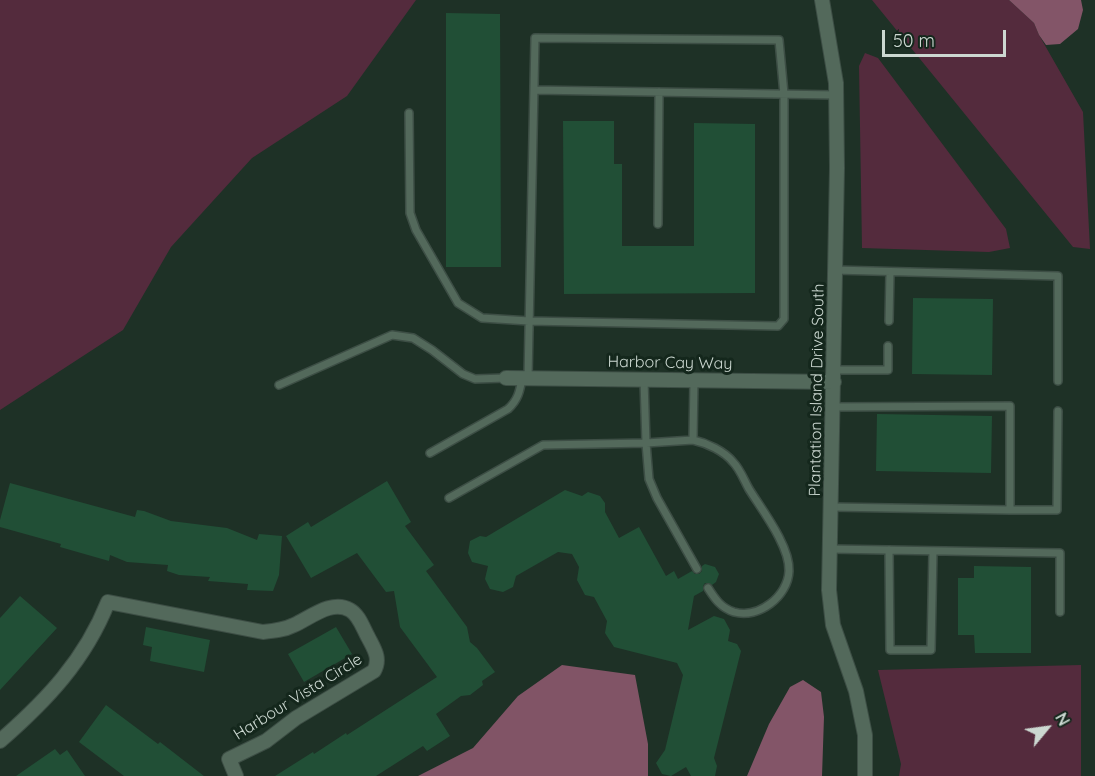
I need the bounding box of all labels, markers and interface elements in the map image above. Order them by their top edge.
scale bar [885,18,1010,56]
text: 50 m [893,29,935,52]
street label: Plantation Island Drive South [806,283,828,497]
street label: Harbor Cay Way [607,352,733,374]
street label: Harbour Vista Circle [230,650,366,744]
north arrow [1017,698,1077,758]
text: N [1051,709,1074,729]

